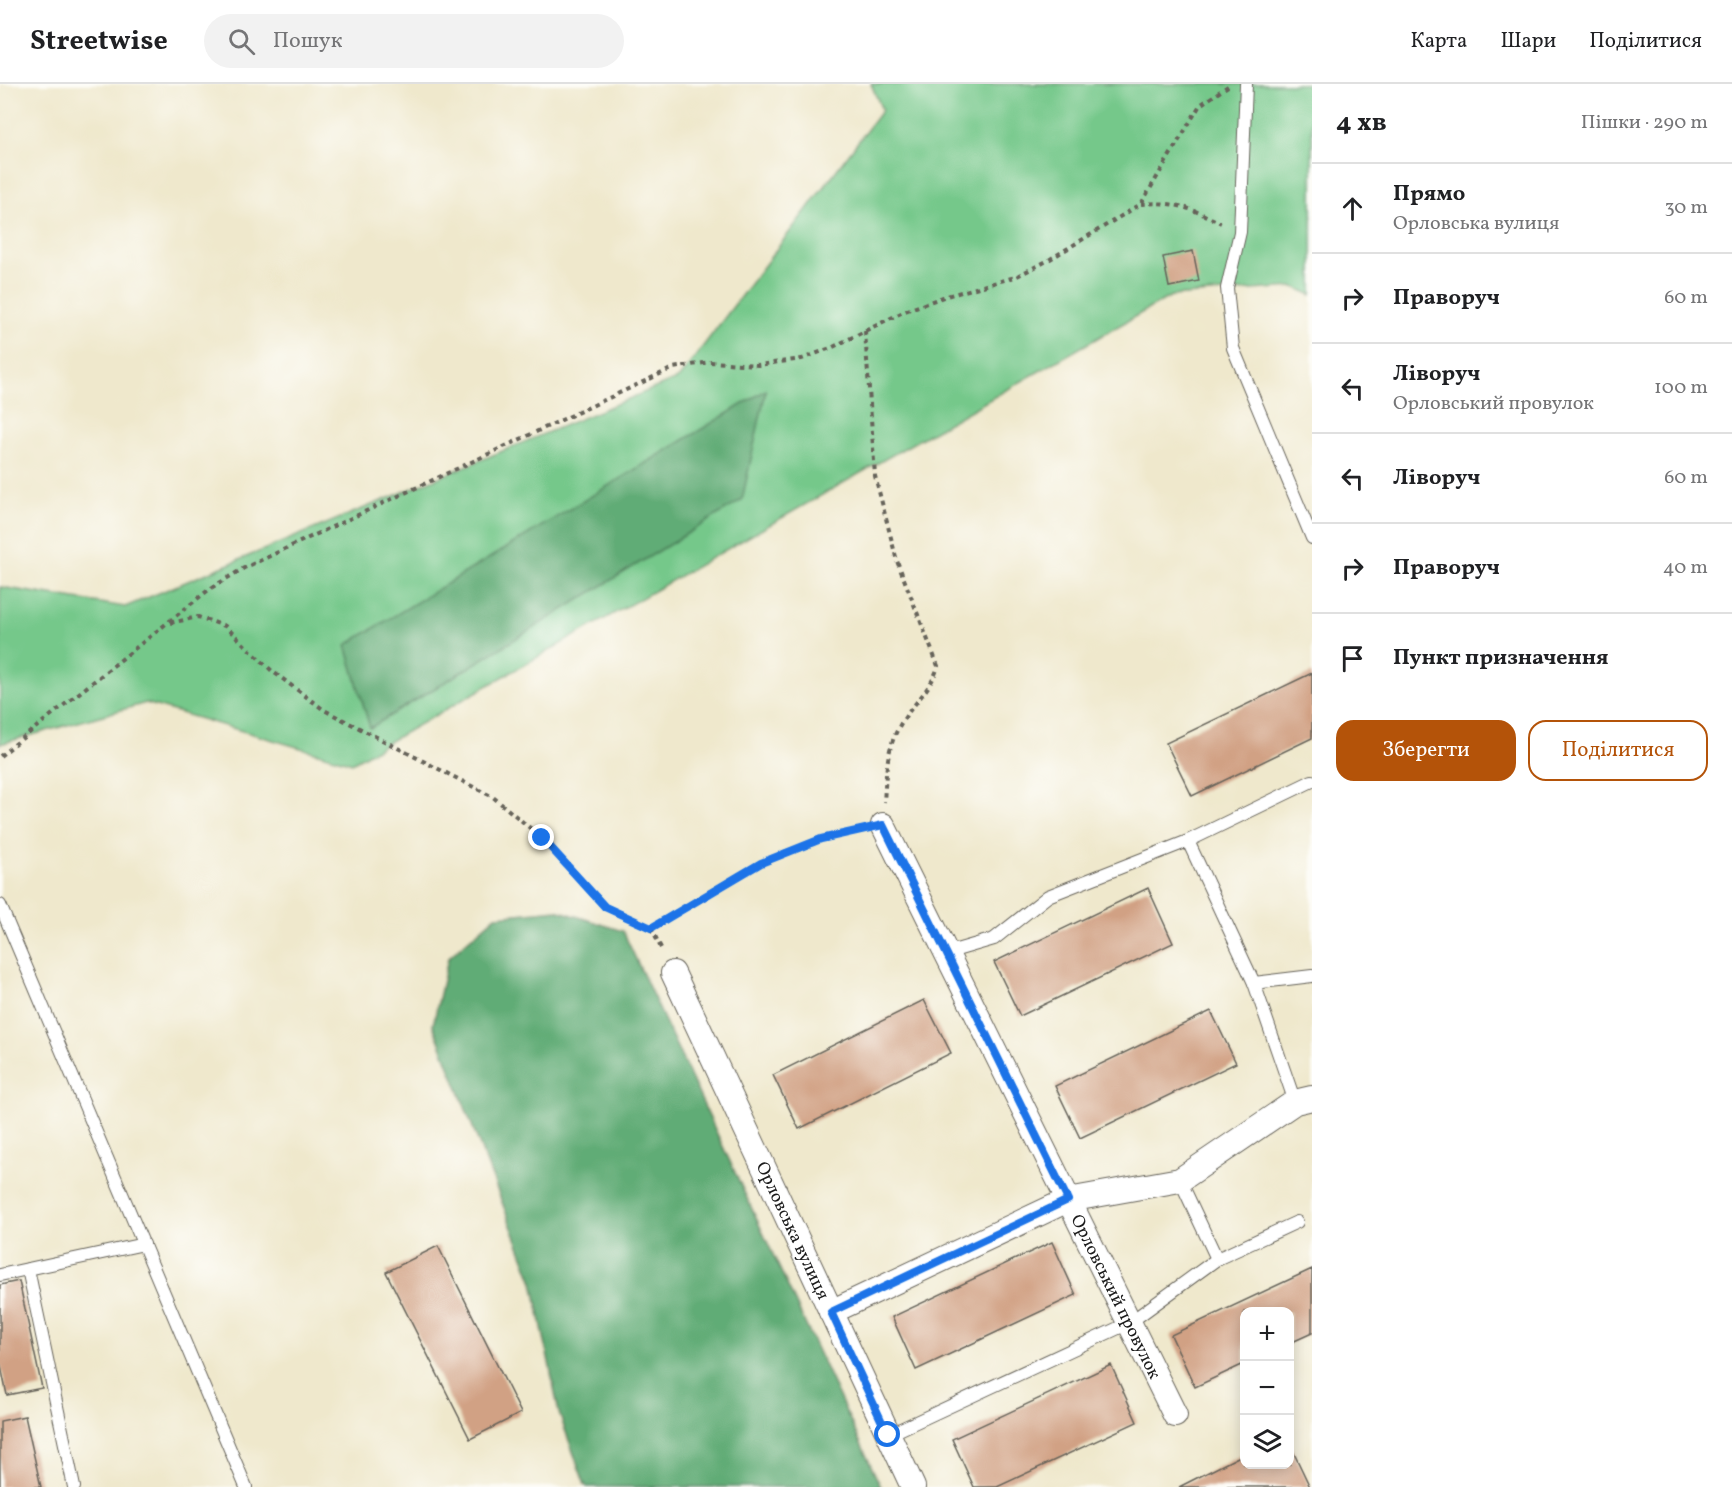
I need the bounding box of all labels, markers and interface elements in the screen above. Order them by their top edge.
search box [204,14,624,68]
text: Streetwise [30,22,168,61]
icon: search [225,25,258,58]
text: Пошук [273,26,342,57]
text: Карта [1410,27,1467,56]
text: Шари [1500,27,1556,56]
text: Поділитися [1589,27,1702,56]
text: 4 хв [1336,105,1387,141]
text: Пішки · 290 m [1581,109,1708,137]
text: Прямо [1393,179,1465,210]
icon: ahead [1336,192,1369,225]
text: 30 m [1664,194,1708,222]
text: Орловська вулиця [1393,210,1560,238]
icon: right [1336,282,1369,315]
text: Праворуч [1393,283,1500,314]
text: 60 m [1664,284,1708,312]
text: Ліворуч [1393,359,1480,390]
icon: left [1336,372,1369,405]
text: 100 m [1654,374,1708,402]
text: Орловський провулок [1393,390,1594,418]
icon: left [1336,462,1369,495]
text: Ліворуч [1393,463,1480,494]
text: 60 m [1664,464,1708,492]
icon: right [1336,552,1369,585]
text: Праворуч [1393,553,1500,584]
text: 40 m [1663,554,1708,582]
icon: arrive [1336,642,1369,675]
text: Пункт призначення [1393,643,1609,674]
button: Зберегти [1336,720,1516,781]
button: Поділитися [1528,720,1708,781]
route end [528,824,554,850]
street label: Орловська вулиця [749,1158,835,1304]
street label: Орловський провулок [1064,1210,1166,1384]
map controls [1240,1307,1294,1469]
button: + [1240,1307,1294,1361]
button: − [1240,1361,1294,1415]
button: layers [1240,1415,1294,1469]
route start [874,1421,900,1447]

